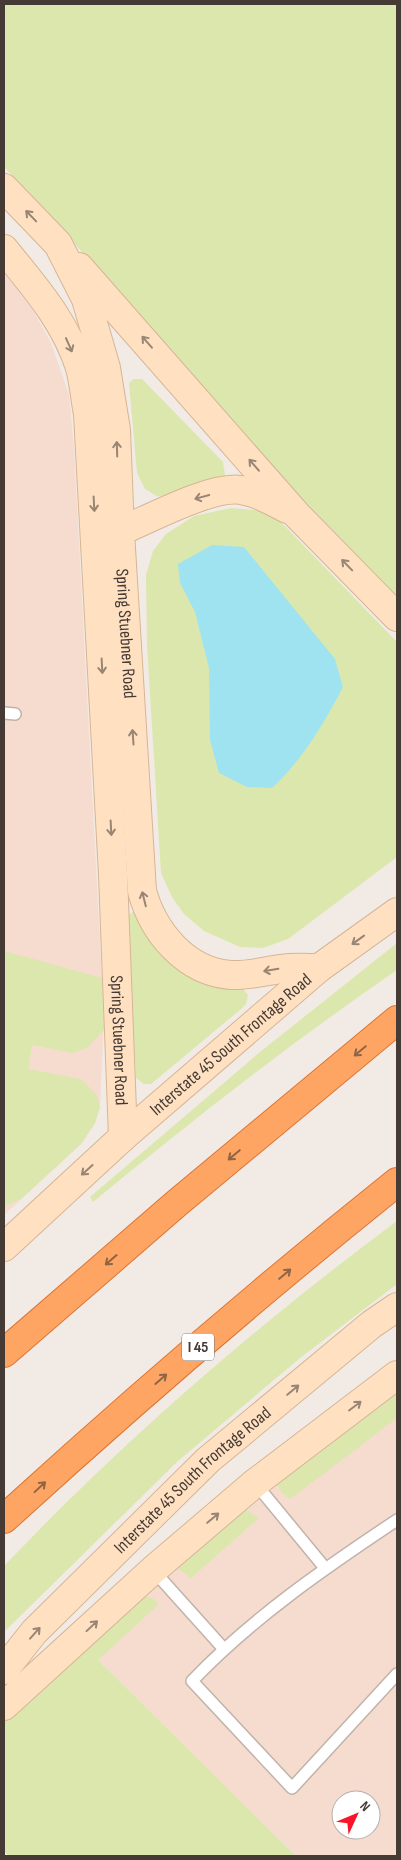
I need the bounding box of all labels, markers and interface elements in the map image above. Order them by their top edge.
one-way arrow [25,210,37,222]
one-way arrow [141,336,153,349]
one-way arrow [65,337,75,352]
one-way arrow [112,441,122,457]
one-way arrow [248,458,260,471]
one-way arrow [195,492,211,502]
one-way arrow [89,496,98,512]
one-way arrow [341,559,353,572]
street label: Spring Stuebner Road [112,568,141,699]
one-way arrow [98,658,107,674]
one-way arrow [128,729,137,745]
one-way arrow [106,820,115,836]
one-way arrow [139,892,148,908]
one-way arrow [351,935,365,945]
one-way arrow [263,966,279,976]
street label: Interstate 45 South Frontage Road [145,969,316,1120]
street label: Spring Stuebner Road [106,975,132,1106]
one-way arrow [353,1046,366,1057]
one-way arrow [228,1149,241,1160]
one-way arrow [80,1164,93,1176]
one-way arrow [104,1254,117,1266]
one-way arrow [279,1268,292,1279]
road number: I 45 [182,1334,214,1360]
one-way arrow [154,1373,167,1384]
one-way arrow [286,1384,299,1395]
one-way arrow [348,1401,361,1412]
street label: Interstate 45 South Frontage Road [109,1402,275,1558]
one-way arrow [33,1481,46,1492]
one-way arrow [207,1512,220,1524]
one-way arrow [86,1620,98,1632]
one-way arrow [29,1626,40,1639]
north arrow [331,1790,381,1840]
text: N [356,1798,374,1815]

